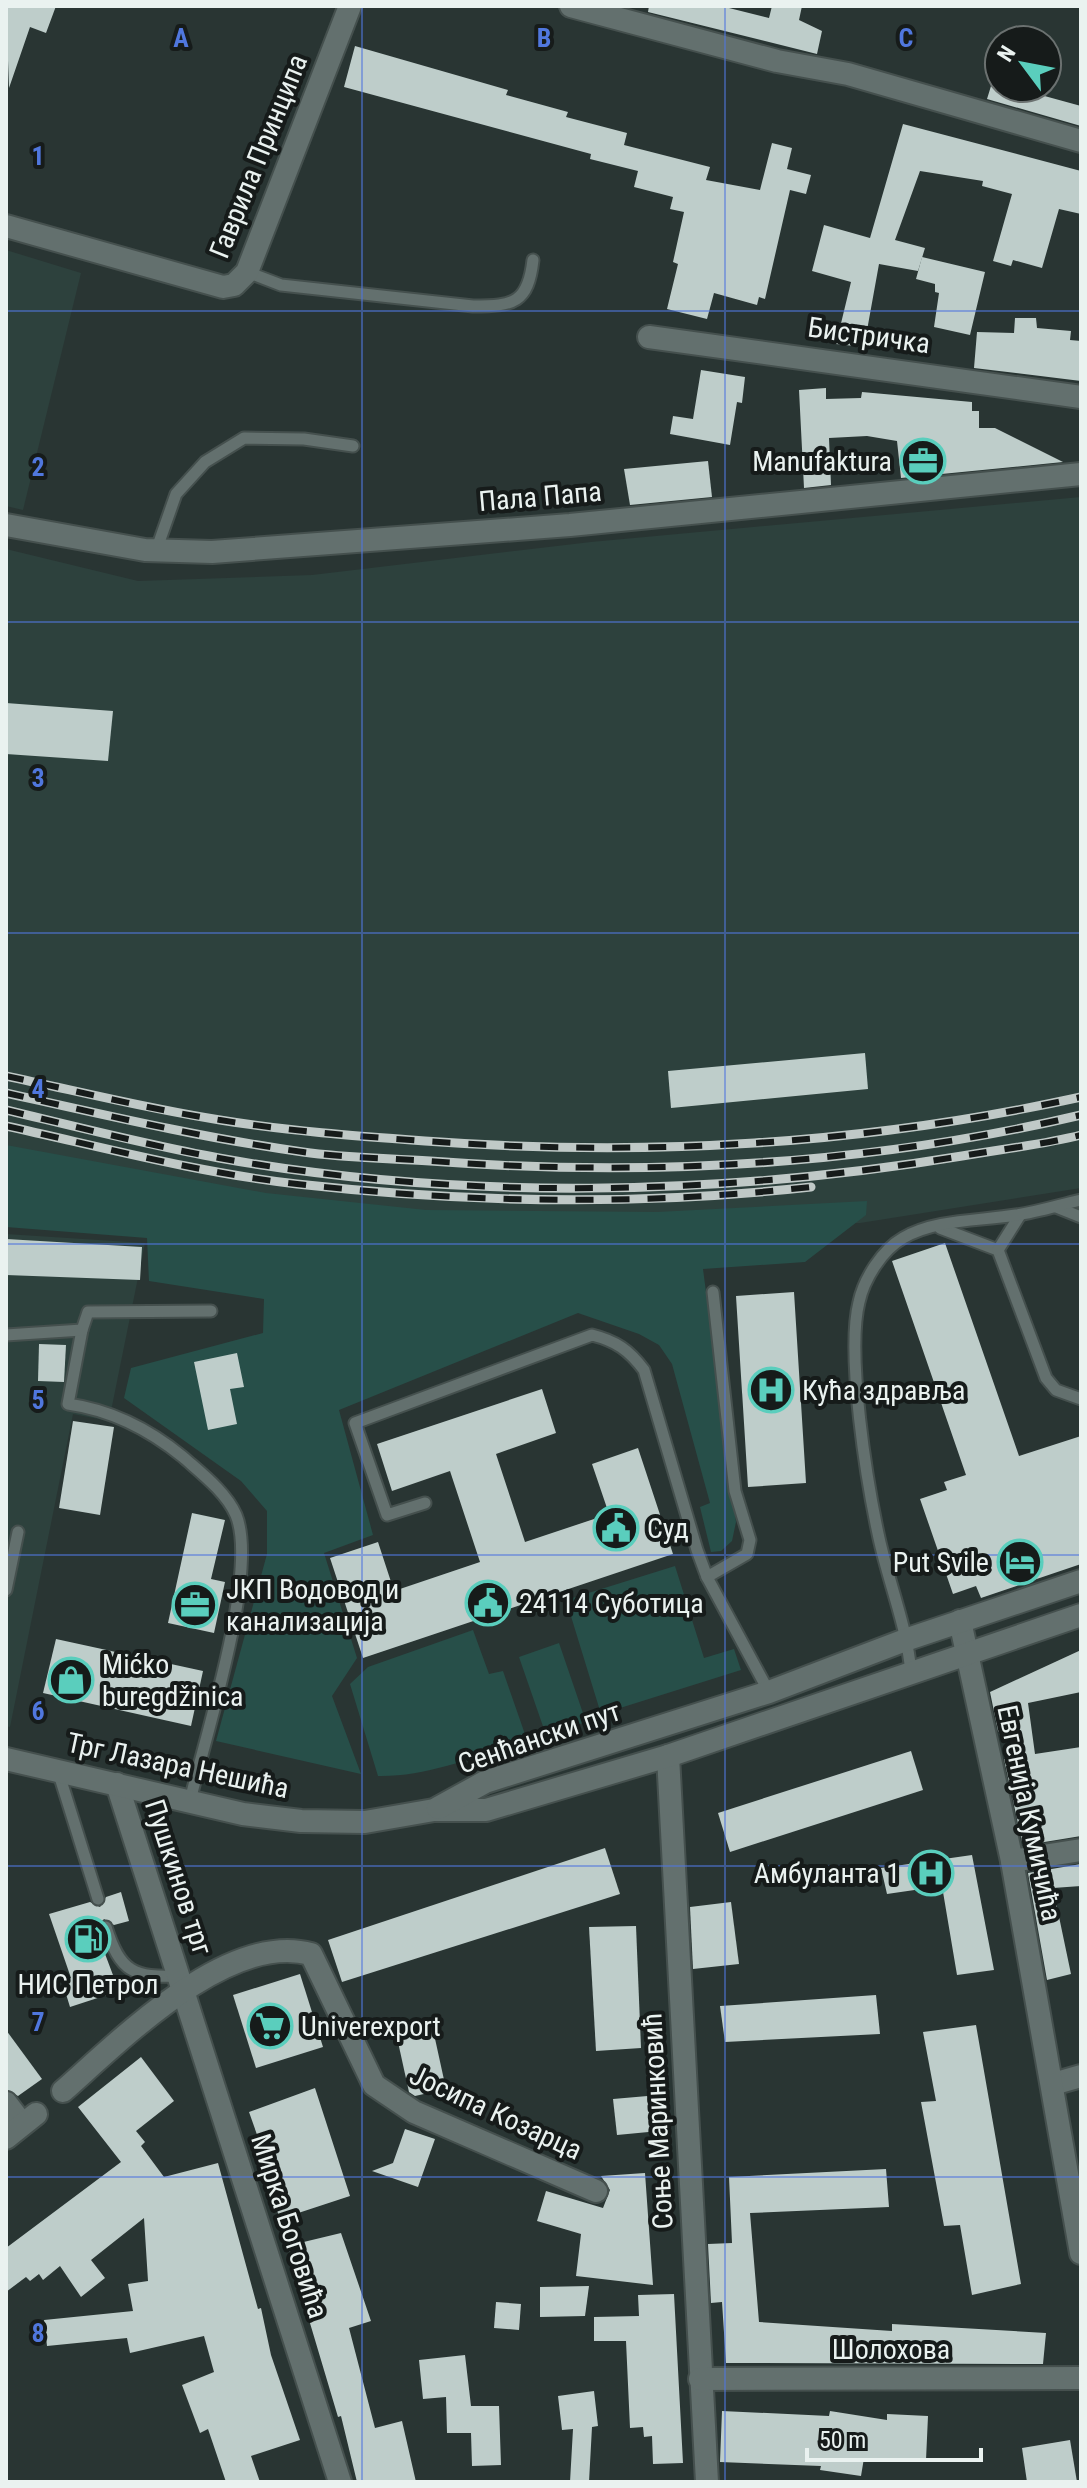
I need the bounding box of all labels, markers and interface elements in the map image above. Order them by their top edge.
text: A [173,23,189,53]
text: B [537,23,551,53]
text: C [899,23,914,53]
north arrow [983,24,1063,104]
text: N [992,41,1021,66]
street label: Гаврила Принципа [203,50,314,263]
text: 1 [31,141,45,171]
street label: Бистричка [806,311,932,360]
office icon: Manufaktura [899,437,947,485]
place label: Manufaktura [752,445,892,478]
text: 2 [31,452,45,482]
street label: Пала Папа [477,475,603,518]
text: 3 [31,763,45,793]
text: 4 [31,1074,45,1104]
hospital icon: Кућа здравља [747,1366,795,1414]
place label: Кућа здравља [802,1374,965,1407]
text: 5 [31,1385,45,1415]
public building icon: Суд [592,1504,640,1552]
place label: Суд [647,1512,689,1545]
hotel icon: Put Svile [996,1538,1044,1586]
place label: Put Svile [893,1546,989,1579]
place label: ЈКП Водовод и канализација [226,1573,399,1638]
public building icon: 24114 Суботица [464,1579,512,1627]
office icon: ЈКП Водовод и канализација [171,1581,219,1629]
place label: 24114 Суботица [519,1587,704,1620]
place label: Mićko buregdžinica [102,1648,244,1713]
shop icon: Mićko buregdžinica [47,1656,95,1704]
street label: Сенћански пут [454,1694,625,1781]
text: 6 [31,1696,45,1726]
street label: Евгенија Кумичића [990,1702,1069,1924]
street label: Трг Лазара Нешића [64,1726,292,1805]
street label: Пушкинов трг [138,1795,219,1959]
hospital icon: Амбуланта 1 [907,1849,955,1897]
place label: Амбуланта 1 [754,1857,900,1890]
fuel station icon: НИС Петрол [64,1915,112,1963]
place label: НИС Петрол [17,1968,159,2001]
supermarket icon: Univerexport [246,2002,294,2050]
text: 7 [31,2007,45,2037]
place label: Univerexport [301,2010,441,2043]
street label: Соње Маринковић [635,2012,680,2230]
street label: Јосипа Козарца [404,2058,587,2167]
street label: Мирка Боговића [244,2130,335,2322]
text: 8 [31,2318,45,2348]
street label: Шолохова [832,2333,950,2366]
scale bar [807,2412,981,2462]
text: 50 m [819,2426,866,2454]

